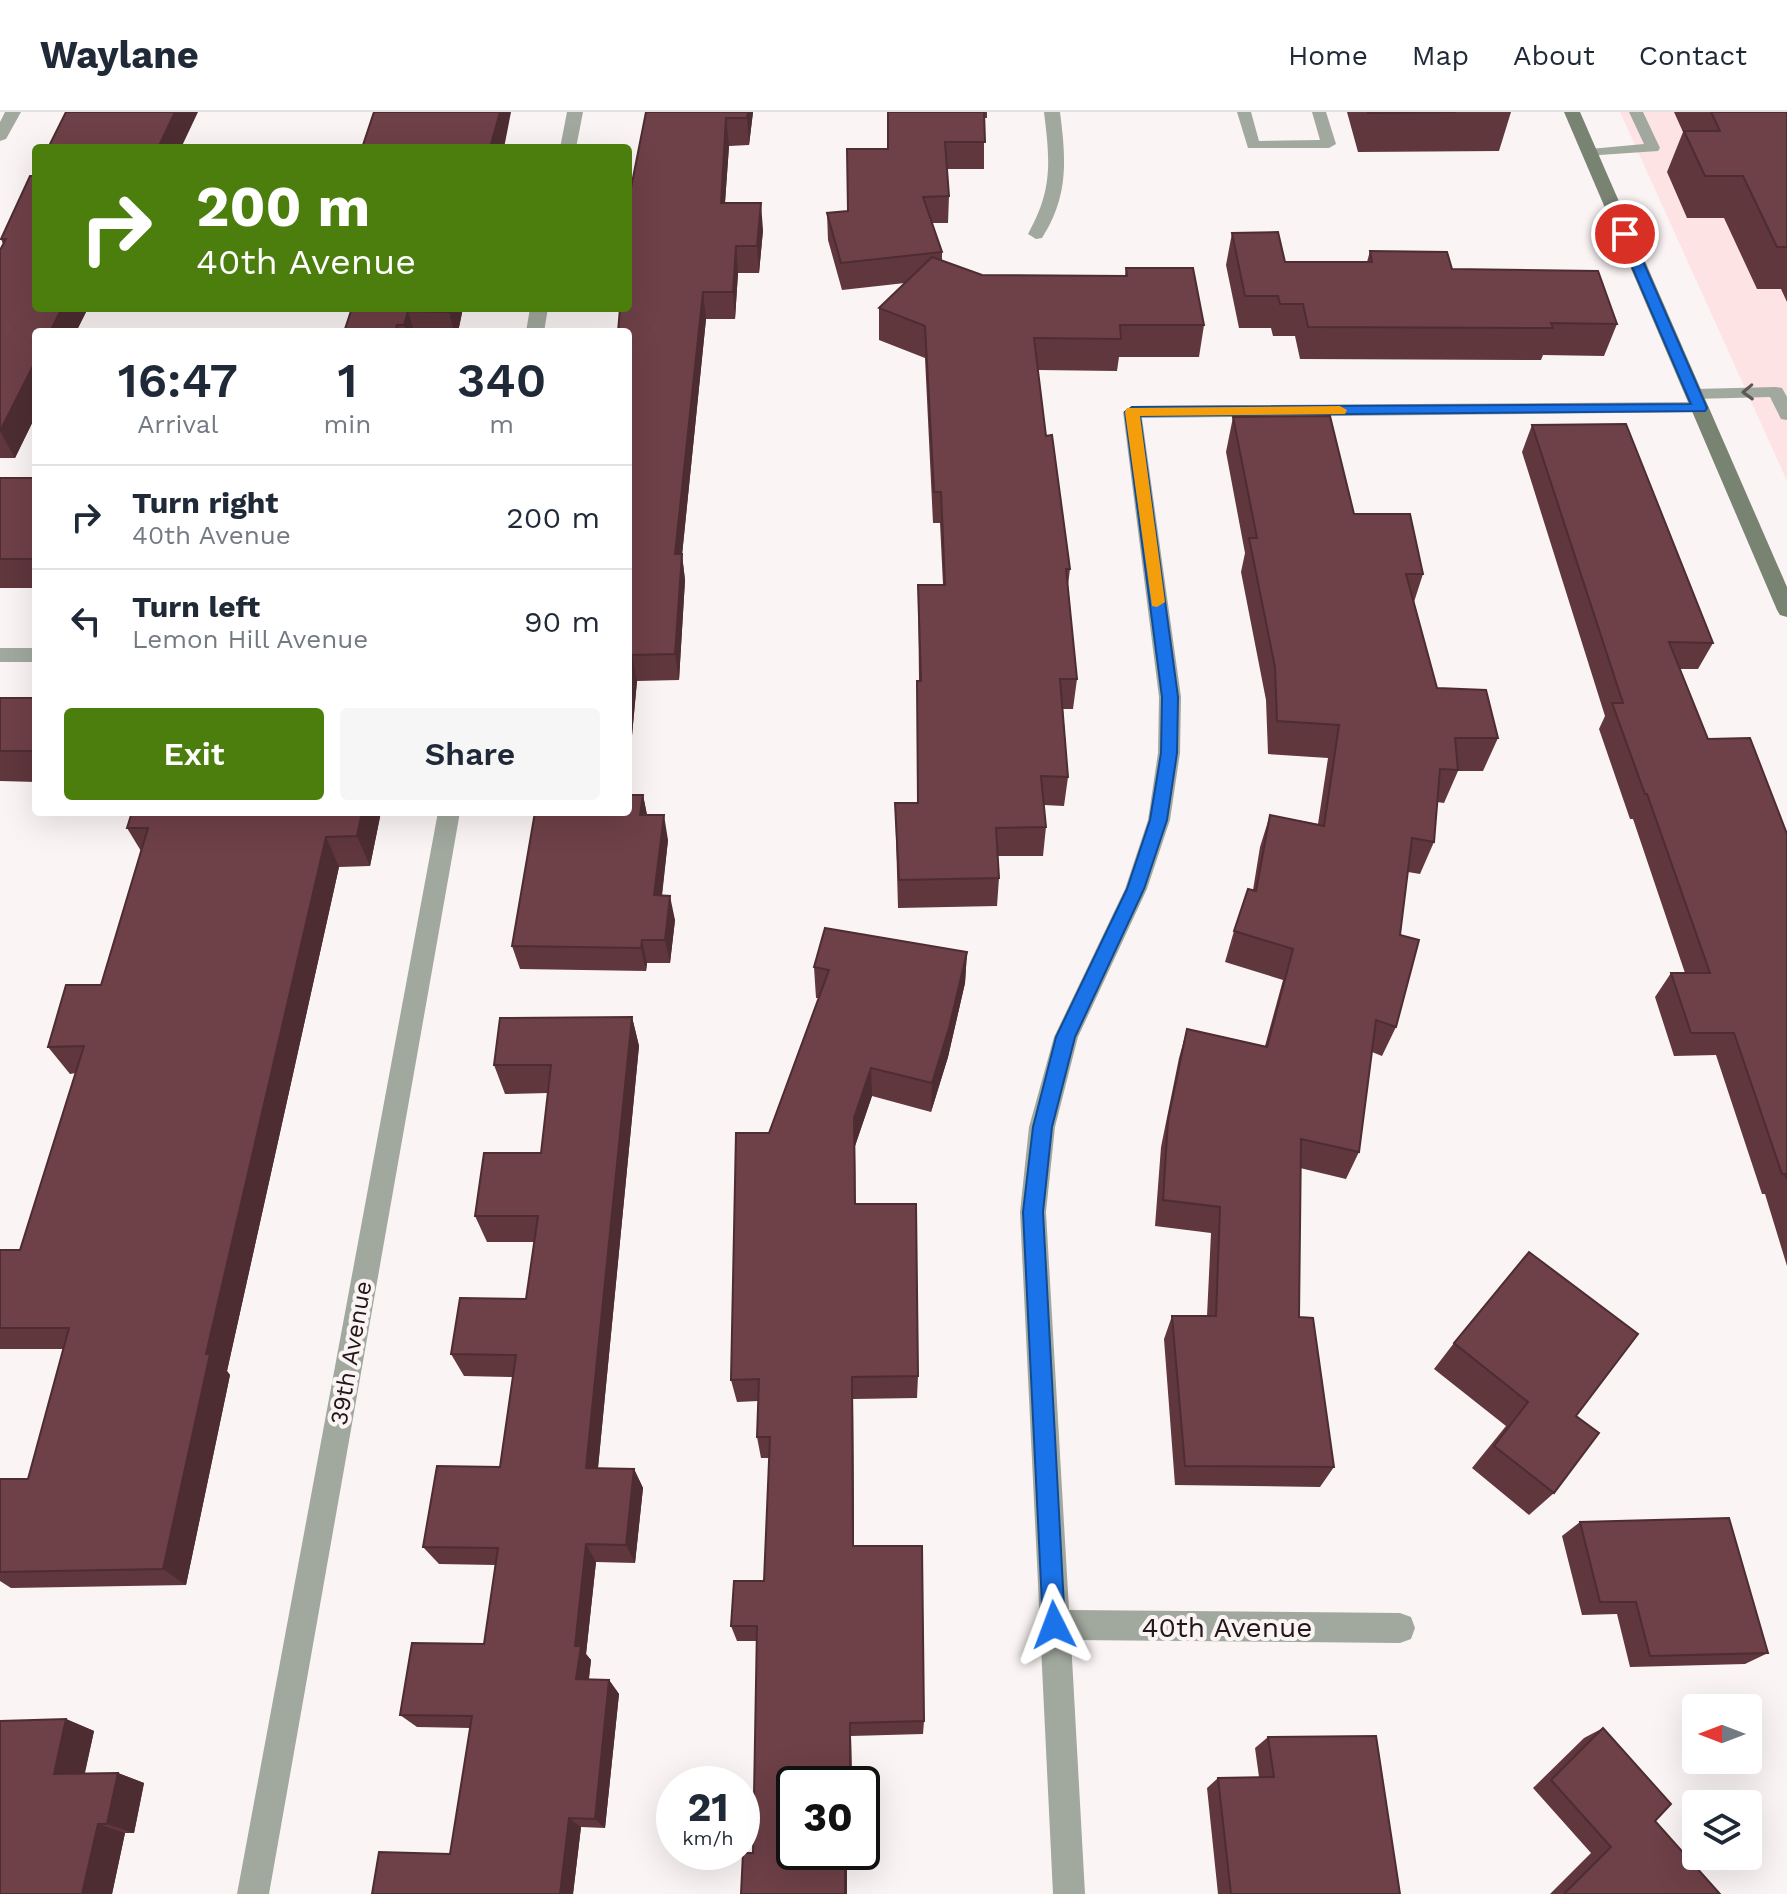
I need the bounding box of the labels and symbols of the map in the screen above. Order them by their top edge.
pin [1591,200,1659,268]
one-way arrow [1741,384,1754,401]
street label: 39th Avenue [325,1279,377,1427]
position arrow [1012,1583,1096,1667]
street label: 40th Avenue [1141,1611,1313,1644]
north arrow [1682,1694,1762,1774]
speed limit sign: 30 [776,1766,880,1870]

